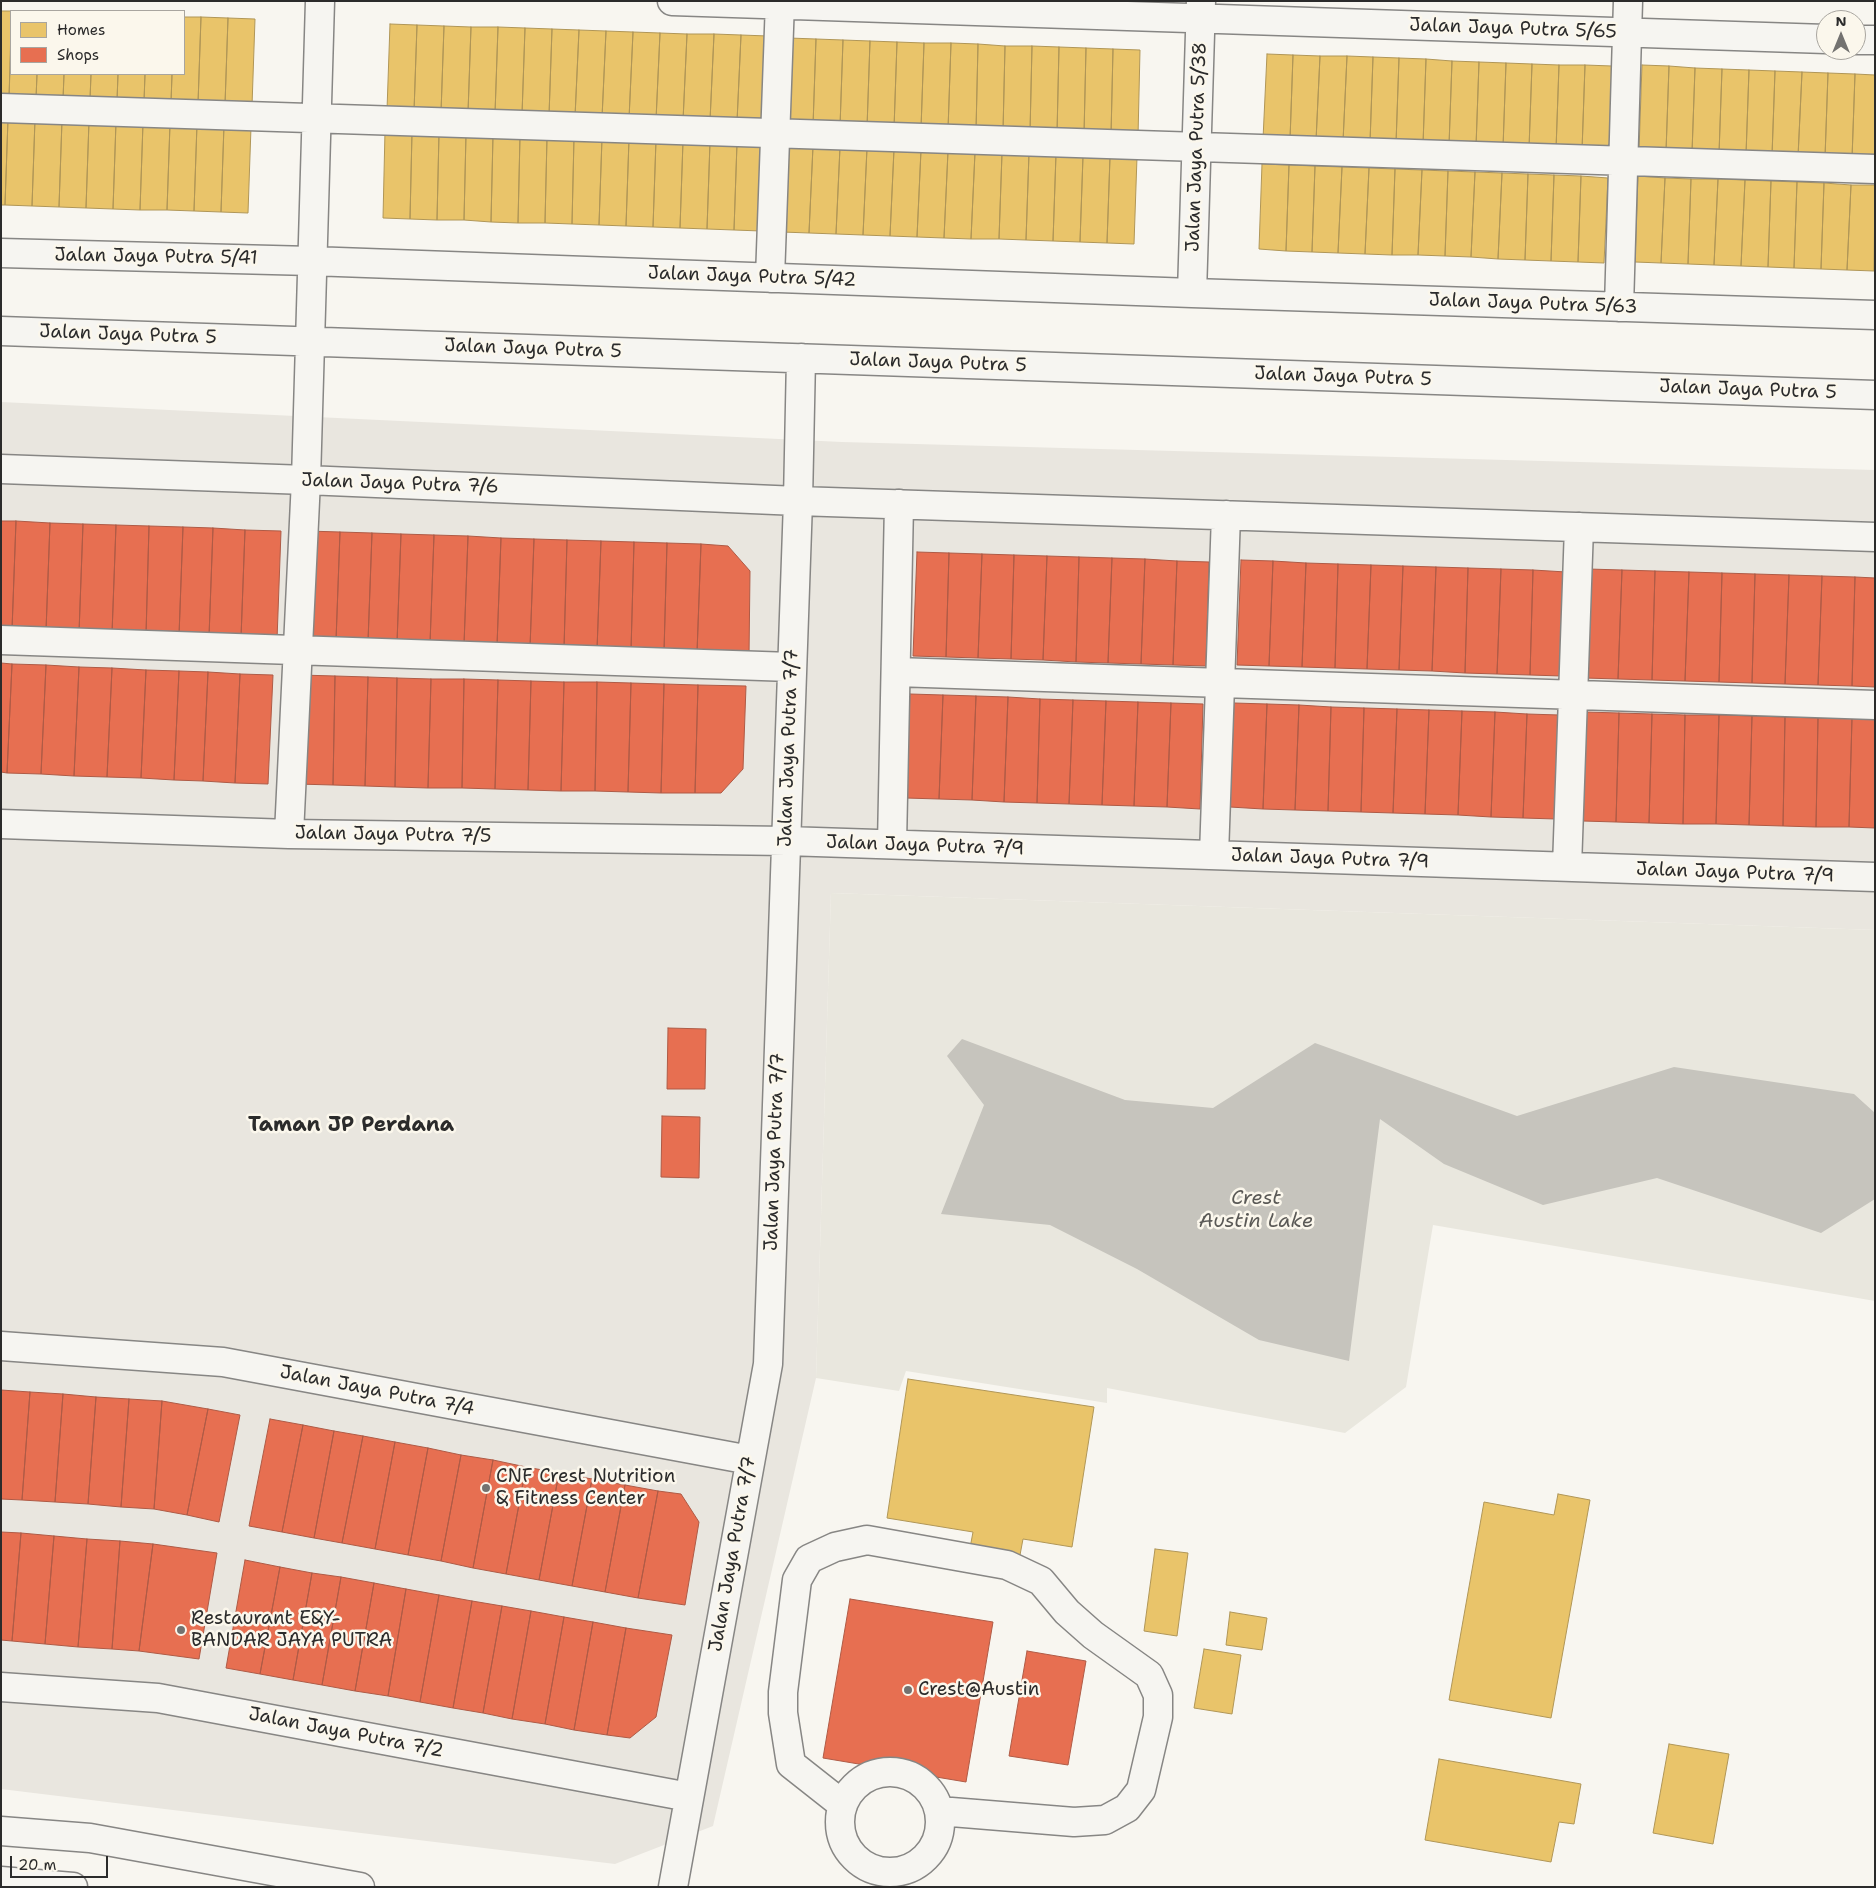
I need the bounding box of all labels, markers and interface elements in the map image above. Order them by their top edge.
legend [10,10,185,75]
north arrow [1816,10,1866,60]
text: N [1835,12,1847,30]
street label: Jalan Jaya Putra 5/65 [1409,14,1617,44]
text: Homes [57,20,105,40]
street label: Jalan Jaya Putra 5/38 [1182,42,1212,252]
text: Shops [57,45,99,65]
street label: Jalan Jaya Putra 5/41 [54,244,258,270]
street label: Jalan Jaya Putra 5/42 [647,262,857,292]
street label: Jalan Jaya Putra 5/63 [1428,289,1638,319]
street label: Jalan Jaya Putra 5 [39,321,217,349]
street label: Jalan Jaya Putra 5 [444,335,622,363]
street label: Jalan Jaya Putra 5 [849,349,1027,377]
street label: Jalan Jaya Putra 5 [1254,363,1432,391]
street label: Jalan Jaya Putra 5 [1659,376,1837,404]
street label: Jalan Jaya Putra 7/6 [301,469,499,499]
street label: Jalan Jaya Putra 7/7 [774,648,804,848]
street label: Jalan Jaya Putra 7/5 [294,822,492,848]
street label: Jalan Jaya Putra 7/9 [825,831,1025,861]
street label: Jalan Jaya Putra 7/9 [1230,844,1430,874]
street label: Jalan Jaya Putra 7/9 [1635,858,1835,888]
street label: Jalan Jaya Putra 7/7 [760,1052,790,1252]
district label: Taman JP Perdana [248,1113,454,1139]
water label: Crest Austin Lake [1199,1187,1313,1234]
street label: Jalan Jaya Putra 7/4 [278,1361,476,1421]
street label: Jalan Jaya Putra 7/7 [705,1454,761,1654]
place label: CNF Crest Nutrition & Fitness Center [496,1466,675,1510]
marker: CNF Crest Nutrition & Fitness Center [480,1482,492,1494]
place label: Restaurant E&Y- BANDAR JAYA PUTRA [191,1608,392,1652]
marker: Restaurant E&Y- BANDAR JAYA PUTRA [175,1624,187,1636]
place label: Crest@Austin [918,1679,1039,1701]
marker: Crest@Austin [902,1684,914,1696]
street label: Jalan Jaya Putra 7/2 [247,1703,445,1763]
scale bar [12,1846,110,1878]
text: 20 m [18,1855,57,1875]

